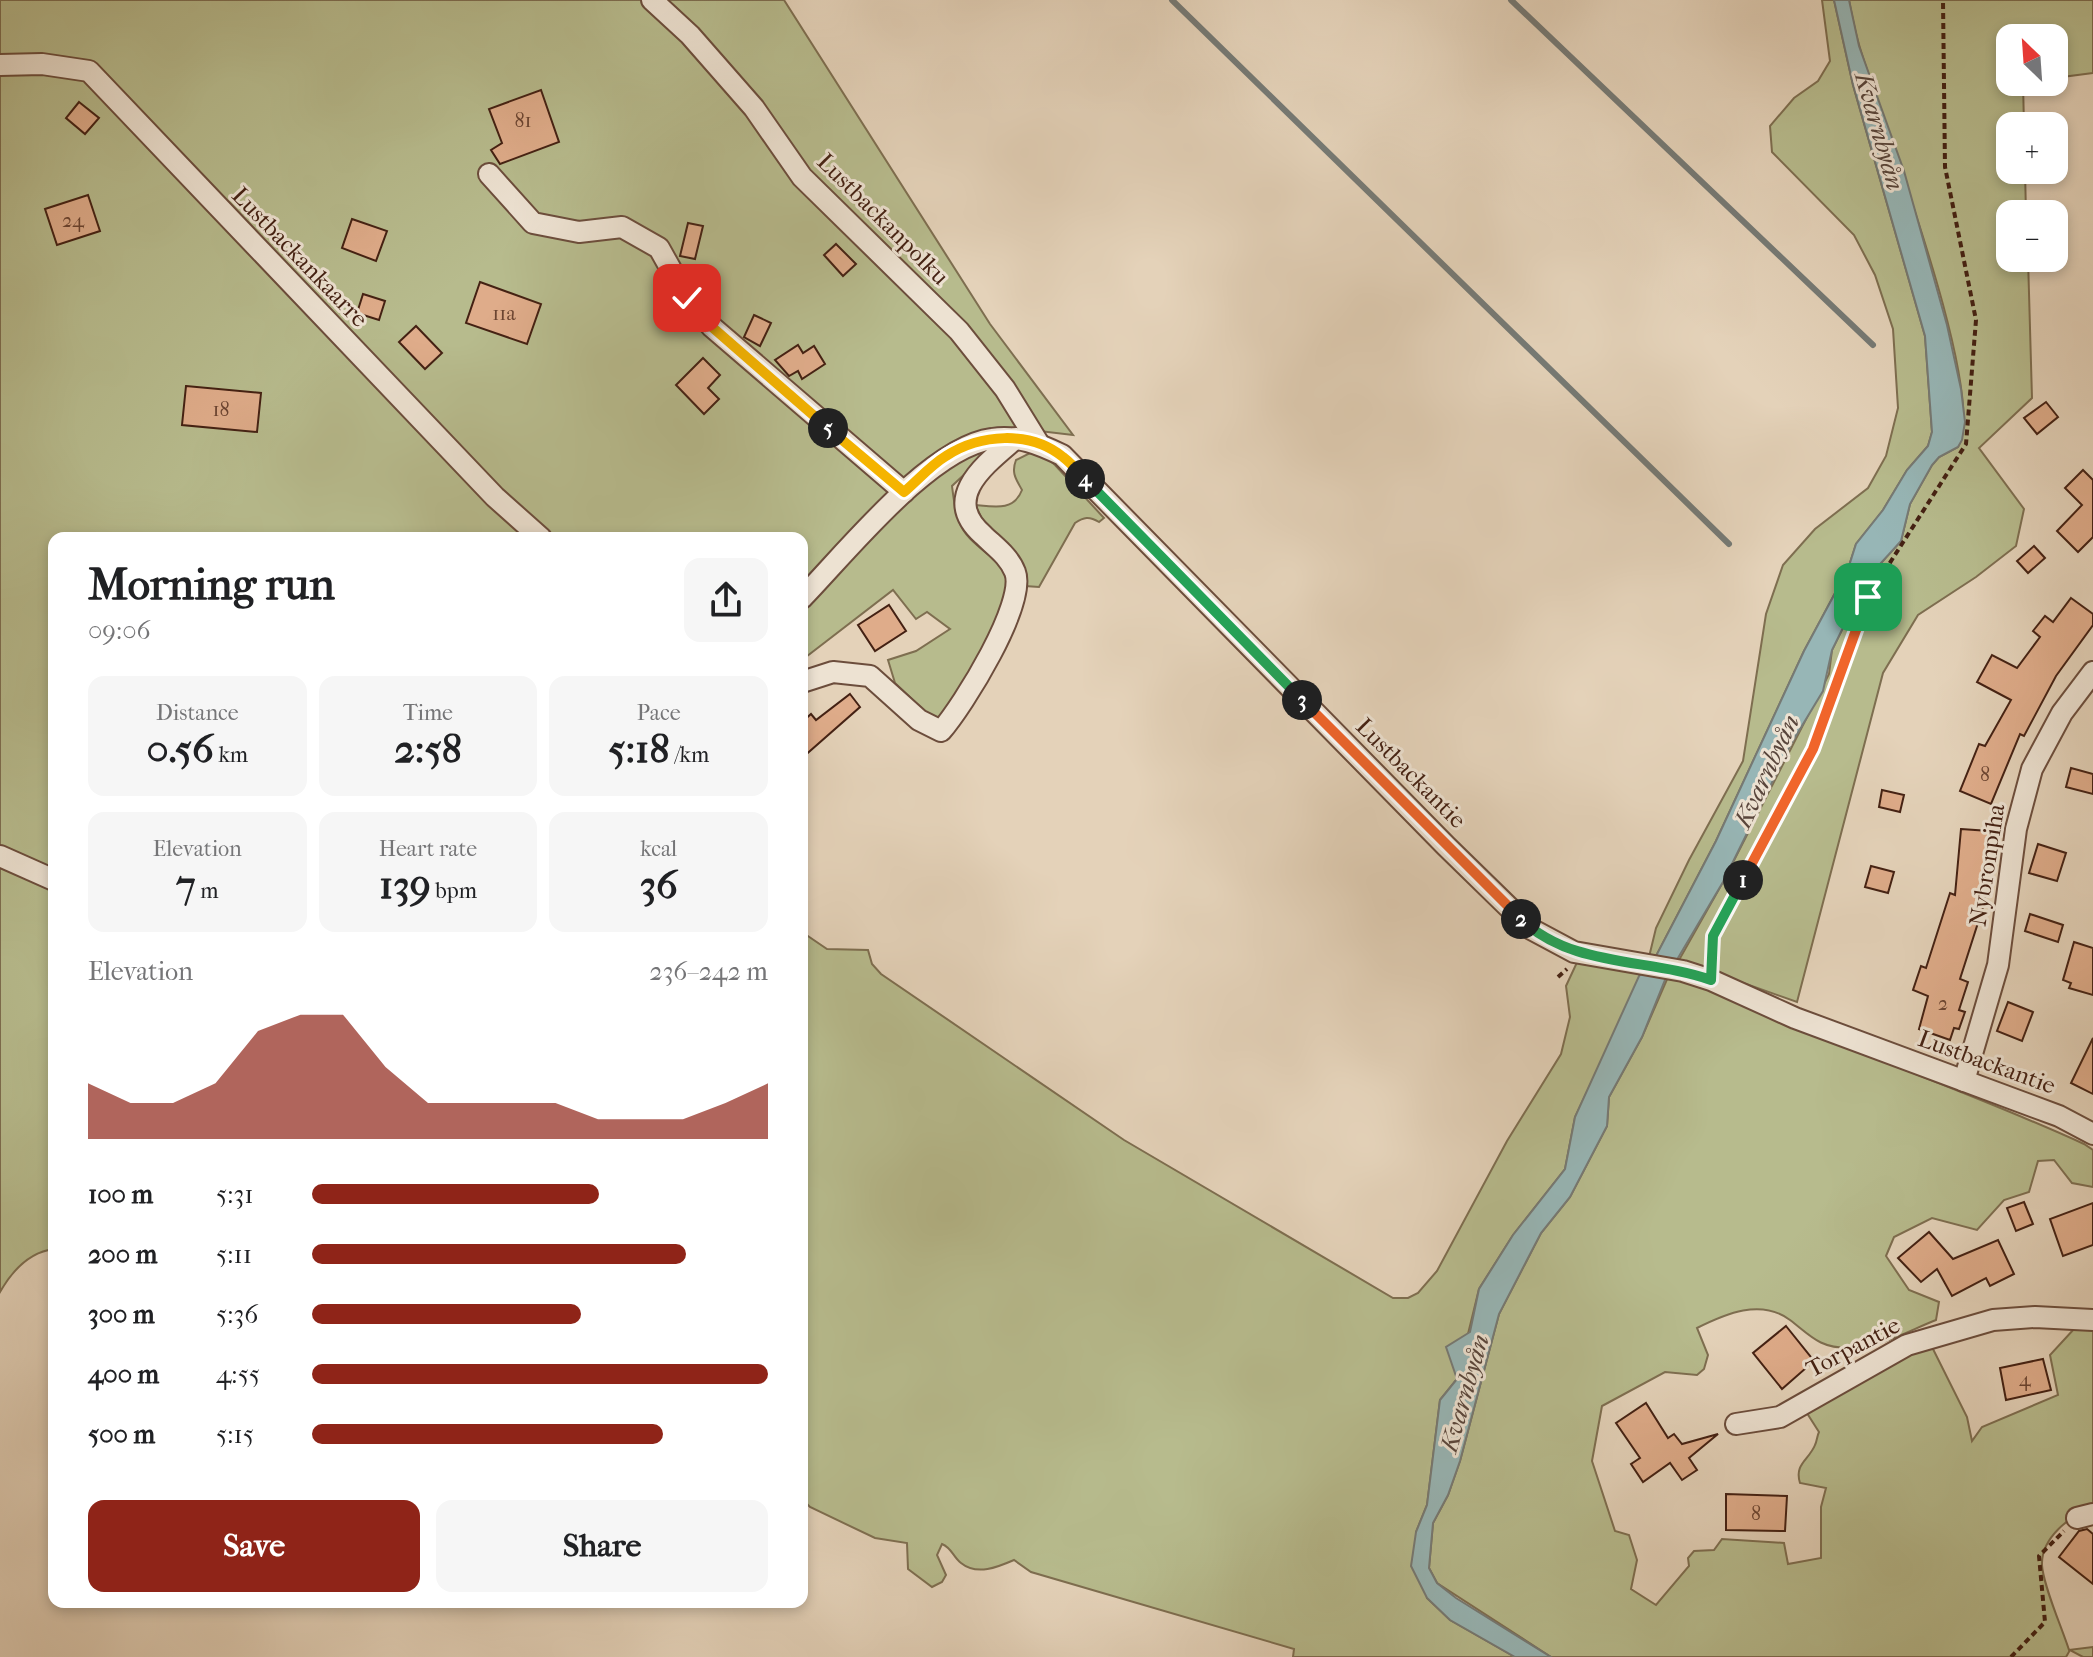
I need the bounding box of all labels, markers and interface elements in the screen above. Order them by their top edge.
north arrow [1996,24,2068,96]
map controls [1996,24,2068,272]
water label: Kvarnbyån [1847,67,1911,194]
house number: 81 [514,109,532,132]
button: + [1996,112,2068,184]
street label: Lustbackanpolku [811,147,955,291]
street label: Lustbackankaarre [226,181,374,333]
button: − [1996,200,2068,272]
house number: 24 [62,209,85,232]
pin [653,264,721,332]
icon: check [665,276,709,320]
house number: 11a [492,302,517,325]
house number: 18 [212,398,230,421]
pin: 5 [808,408,848,448]
text: 5 [823,415,833,441]
pin: 4 [1065,459,1105,499]
text: 4 [1079,466,1092,492]
button: share [684,558,768,642]
text: Morning run [88,559,335,610]
pin [1834,563,1902,631]
icon: arrive [1846,575,1890,619]
text: 09:06 [88,615,151,646]
pin: 3 [1282,680,1322,720]
text: 3 [1297,687,1307,713]
text: Distance [156,700,239,726]
text: Time [403,700,453,726]
text: Pace [637,700,681,726]
water label: Kvarnbyån [1726,710,1806,835]
street label: Lustbackantie [1350,712,1472,834]
text: 0.56 [147,726,214,772]
text: 2:58 [394,726,462,772]
text: 5:18 [608,726,669,772]
text: km [214,742,248,768]
text: /km [669,742,709,768]
house number: 8 [1980,763,1990,786]
street label: Nybronpiha [1964,801,2011,928]
text: Elevation [153,836,242,862]
text: Heart rate [379,836,477,862]
text: kcal [640,836,677,862]
pin: 1 [1723,860,1763,900]
text: 7 [176,862,195,908]
text: 139 [379,862,431,908]
text: 36 [640,862,678,908]
text: 1 [1739,867,1747,893]
text: m [195,878,218,904]
text: bpm [431,878,477,904]
pin: 2 [1501,899,1541,939]
text: 2 [1515,906,1527,932]
text: Elevation [88,956,193,987]
text: 236–242 m [649,956,768,987]
house number: 2 [1938,992,1948,1015]
street label: Lustbackantie [1914,1024,2060,1100]
text: 100 m [88,1179,153,1210]
text: 5:31 [216,1179,253,1210]
text: 200 m [88,1239,157,1270]
text: 5:11 [216,1239,252,1270]
text: 300 m [88,1299,155,1330]
text: 5:36 [216,1299,258,1330]
street label: Torpantie [1801,1311,1905,1383]
water label: Kvarnbyån [1432,1331,1496,1458]
text: 400 m [88,1359,159,1390]
text: 4:55 [216,1359,260,1390]
house number: 4 [2019,1368,2032,1391]
text: 500 m [88,1419,155,1450]
text: 5:15 [216,1419,254,1450]
button: Save [88,1500,420,1592]
button: Share [436,1500,768,1592]
house number: 8 [1751,1502,1761,1525]

